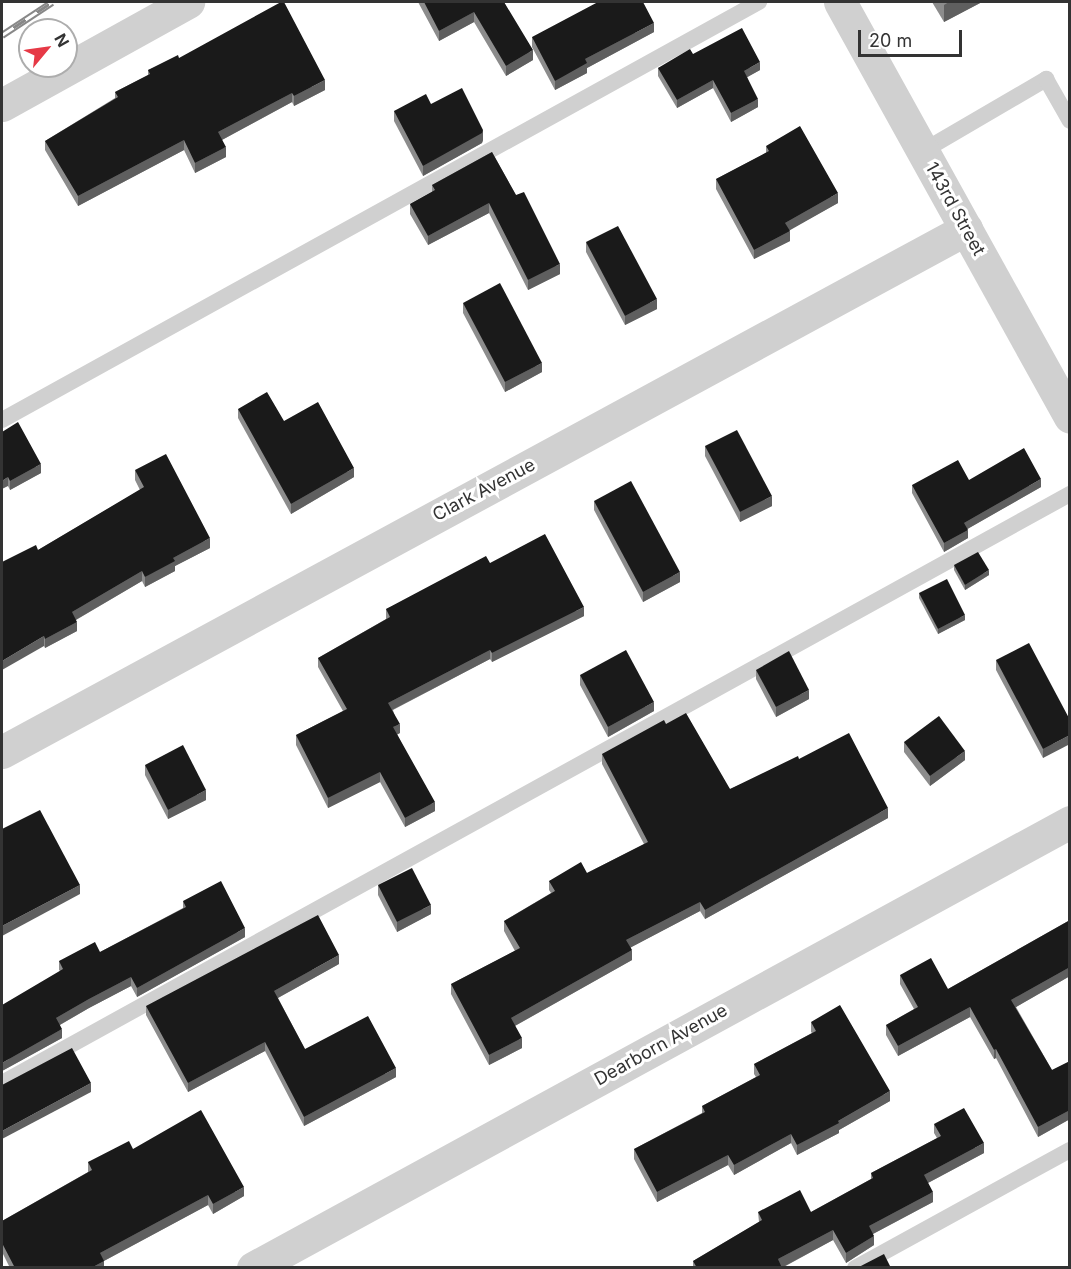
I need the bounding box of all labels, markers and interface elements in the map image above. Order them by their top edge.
north arrow [18,18,78,78]
scale bar [861,18,964,56]
text: N [50,30,74,50]
text: 20 m [869,30,912,51]
street label: 143rd Street [920,159,990,259]
street label: Clark Avenue [429,454,539,526]
street label: Dearborn Avenue [591,1000,731,1090]

